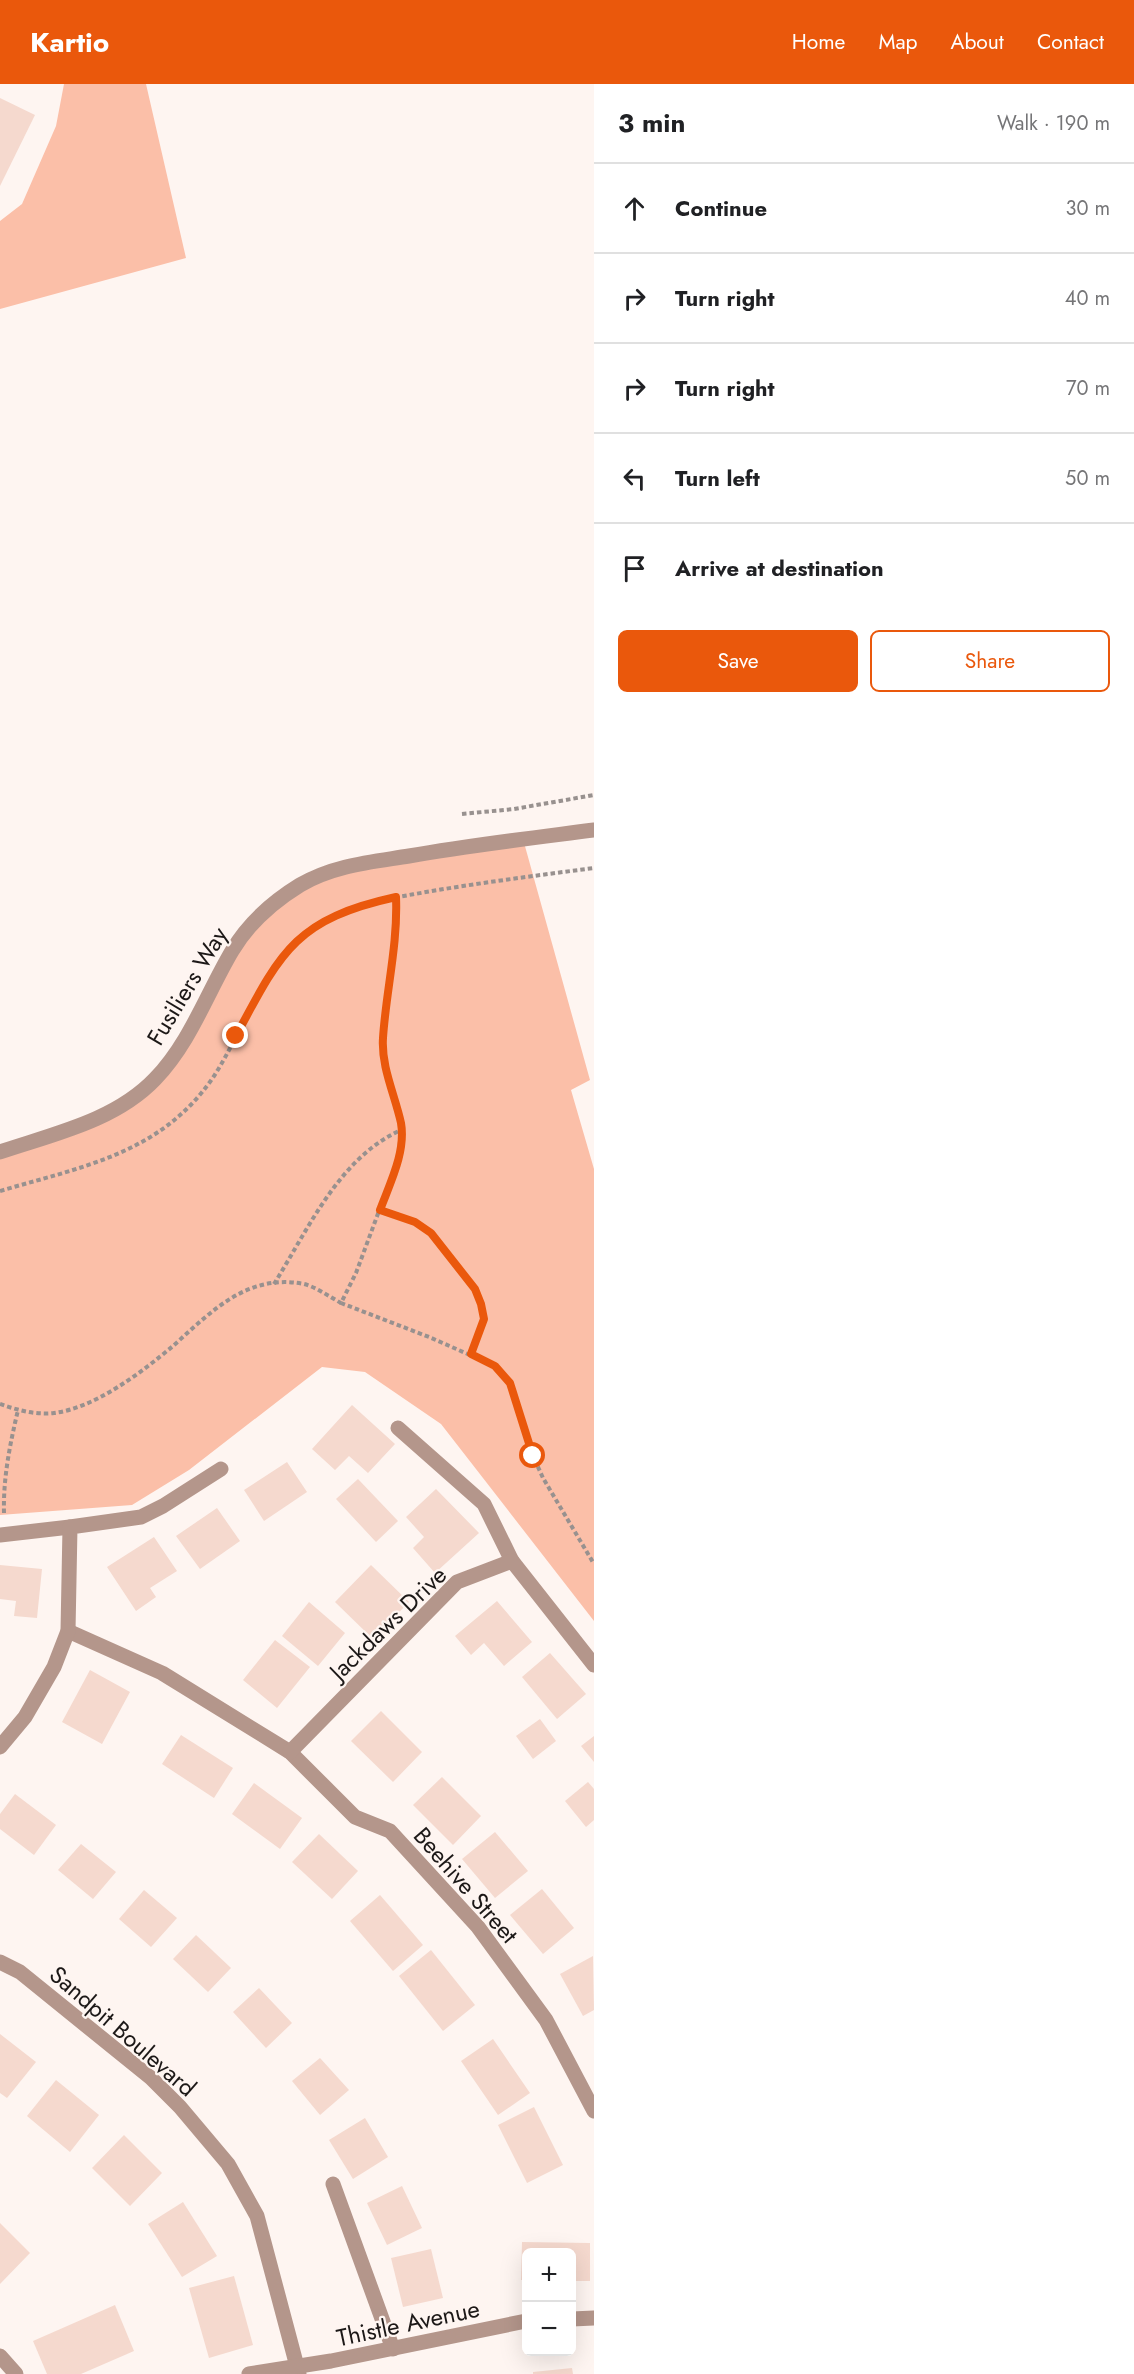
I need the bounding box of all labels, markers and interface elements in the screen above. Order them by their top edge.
text: Kartio [30,22,109,63]
text: Home [792,27,845,57]
text: Map [878,27,918,57]
text: About [951,27,1004,57]
text: Contact [1037,27,1104,57]
text: 3 min [618,104,685,142]
text: Walk · 190 m [997,109,1110,138]
icon: ahead [618,192,651,225]
text: Continue [675,192,767,224]
text: 30 m [1065,194,1110,223]
icon: right [618,282,651,315]
text: Turn right [675,282,775,314]
text: 40 m [1065,284,1110,313]
icon: right [618,372,651,405]
text: Turn right [675,372,775,404]
text: 70 m [1066,374,1110,403]
icon: left [618,462,651,495]
text: Turn left [675,462,760,494]
text: 50 m [1065,464,1110,493]
icon: arrive [618,552,651,585]
text: Arrive at destination [675,552,884,584]
button: Save [618,630,858,692]
button: Share [870,630,1110,692]
street label: Fusiliers Way [138,920,236,1052]
route end [222,1022,248,1048]
route start [519,1442,545,1468]
street label: Jackdaws Drive [319,1558,454,1690]
street label: Beehive Street [406,1819,527,1951]
street label: Sandpit Boulevard [42,1957,204,2105]
map controls [522,2248,576,2356]
button: + [522,2248,576,2302]
street label: Thistle Avenue [333,2291,483,2355]
button: − [522,2302,576,2356]

